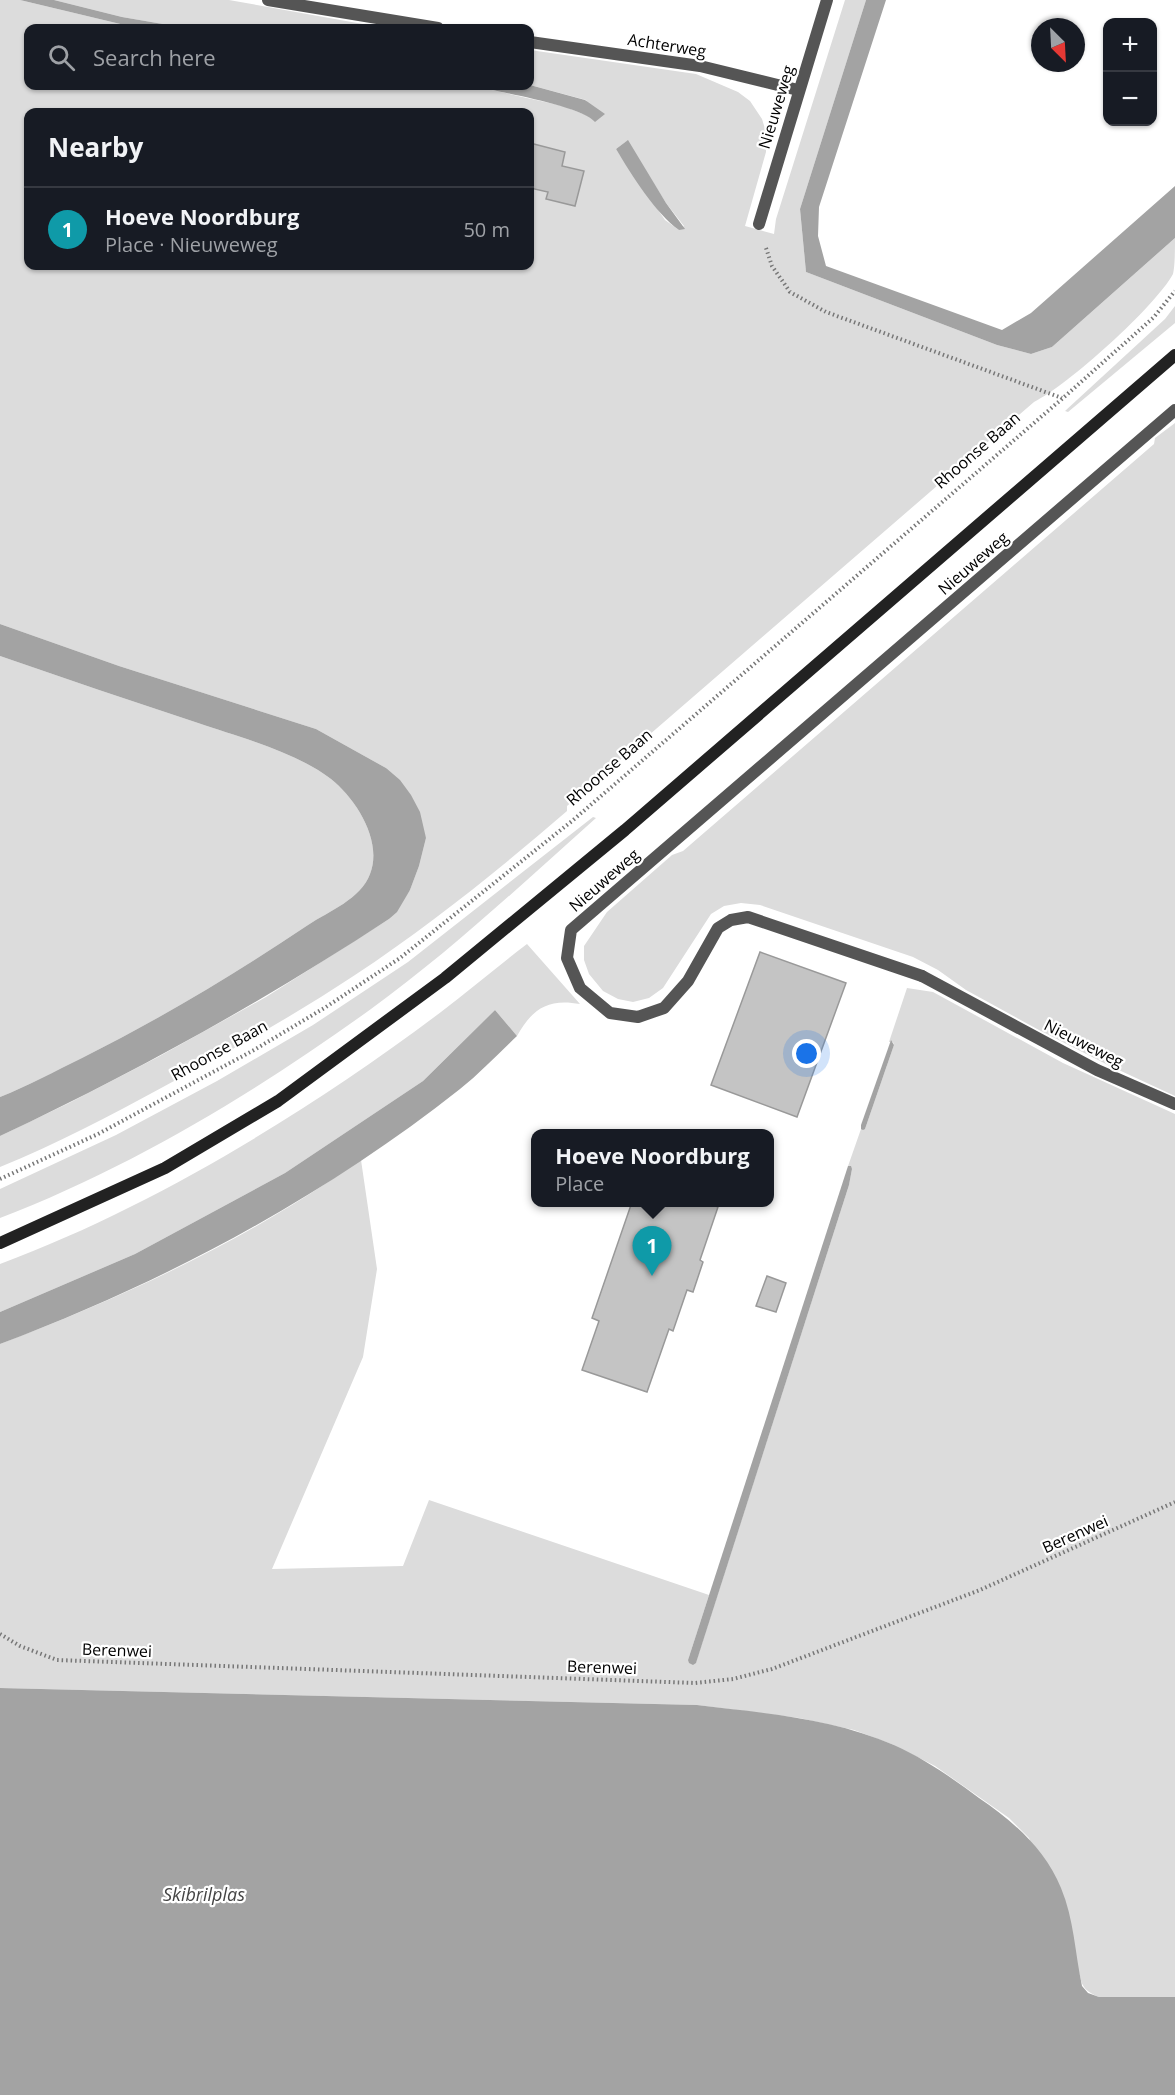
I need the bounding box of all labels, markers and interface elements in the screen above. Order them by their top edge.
north arrow [1031,18,1085,72]
map controls [1103,18,1157,126]
button: + [1103,18,1157,72]
search box [24,24,534,90]
street label: Achterweg [626,28,708,62]
icon: search [45,41,78,74]
text: Search here [93,42,216,72]
street label: Nieuweweg [753,62,799,152]
button: − [1103,72,1157,126]
text: Nearby [48,129,143,165]
text: Hoeve Noordburg [105,201,300,231]
text: 1 [62,216,73,243]
text: 50 m [463,216,510,243]
text: Place · Nieuweweg [105,231,278,258]
street label: Rhoonse Baan [929,406,1025,494]
street label: Nieuweweg [933,526,1013,600]
street label: Rhoonse Baan [561,723,657,811]
street label: Nieuweweg [564,843,644,917]
street label: Rhoonse Baan [167,1014,271,1086]
street label: Nieuweweg [1041,1014,1128,1073]
your location [792,1039,821,1068]
popup [531,1129,774,1207]
text: Hoeve Noordburg [555,1140,750,1170]
text: Place [555,1170,604,1197]
pin: 1 [632,1226,672,1276]
street label: Berenwei [1039,1510,1111,1558]
street label: Berenwei [82,1638,152,1662]
street label: Berenwei [567,1655,637,1679]
water label: Skibrilplas [163,1882,245,1906]

